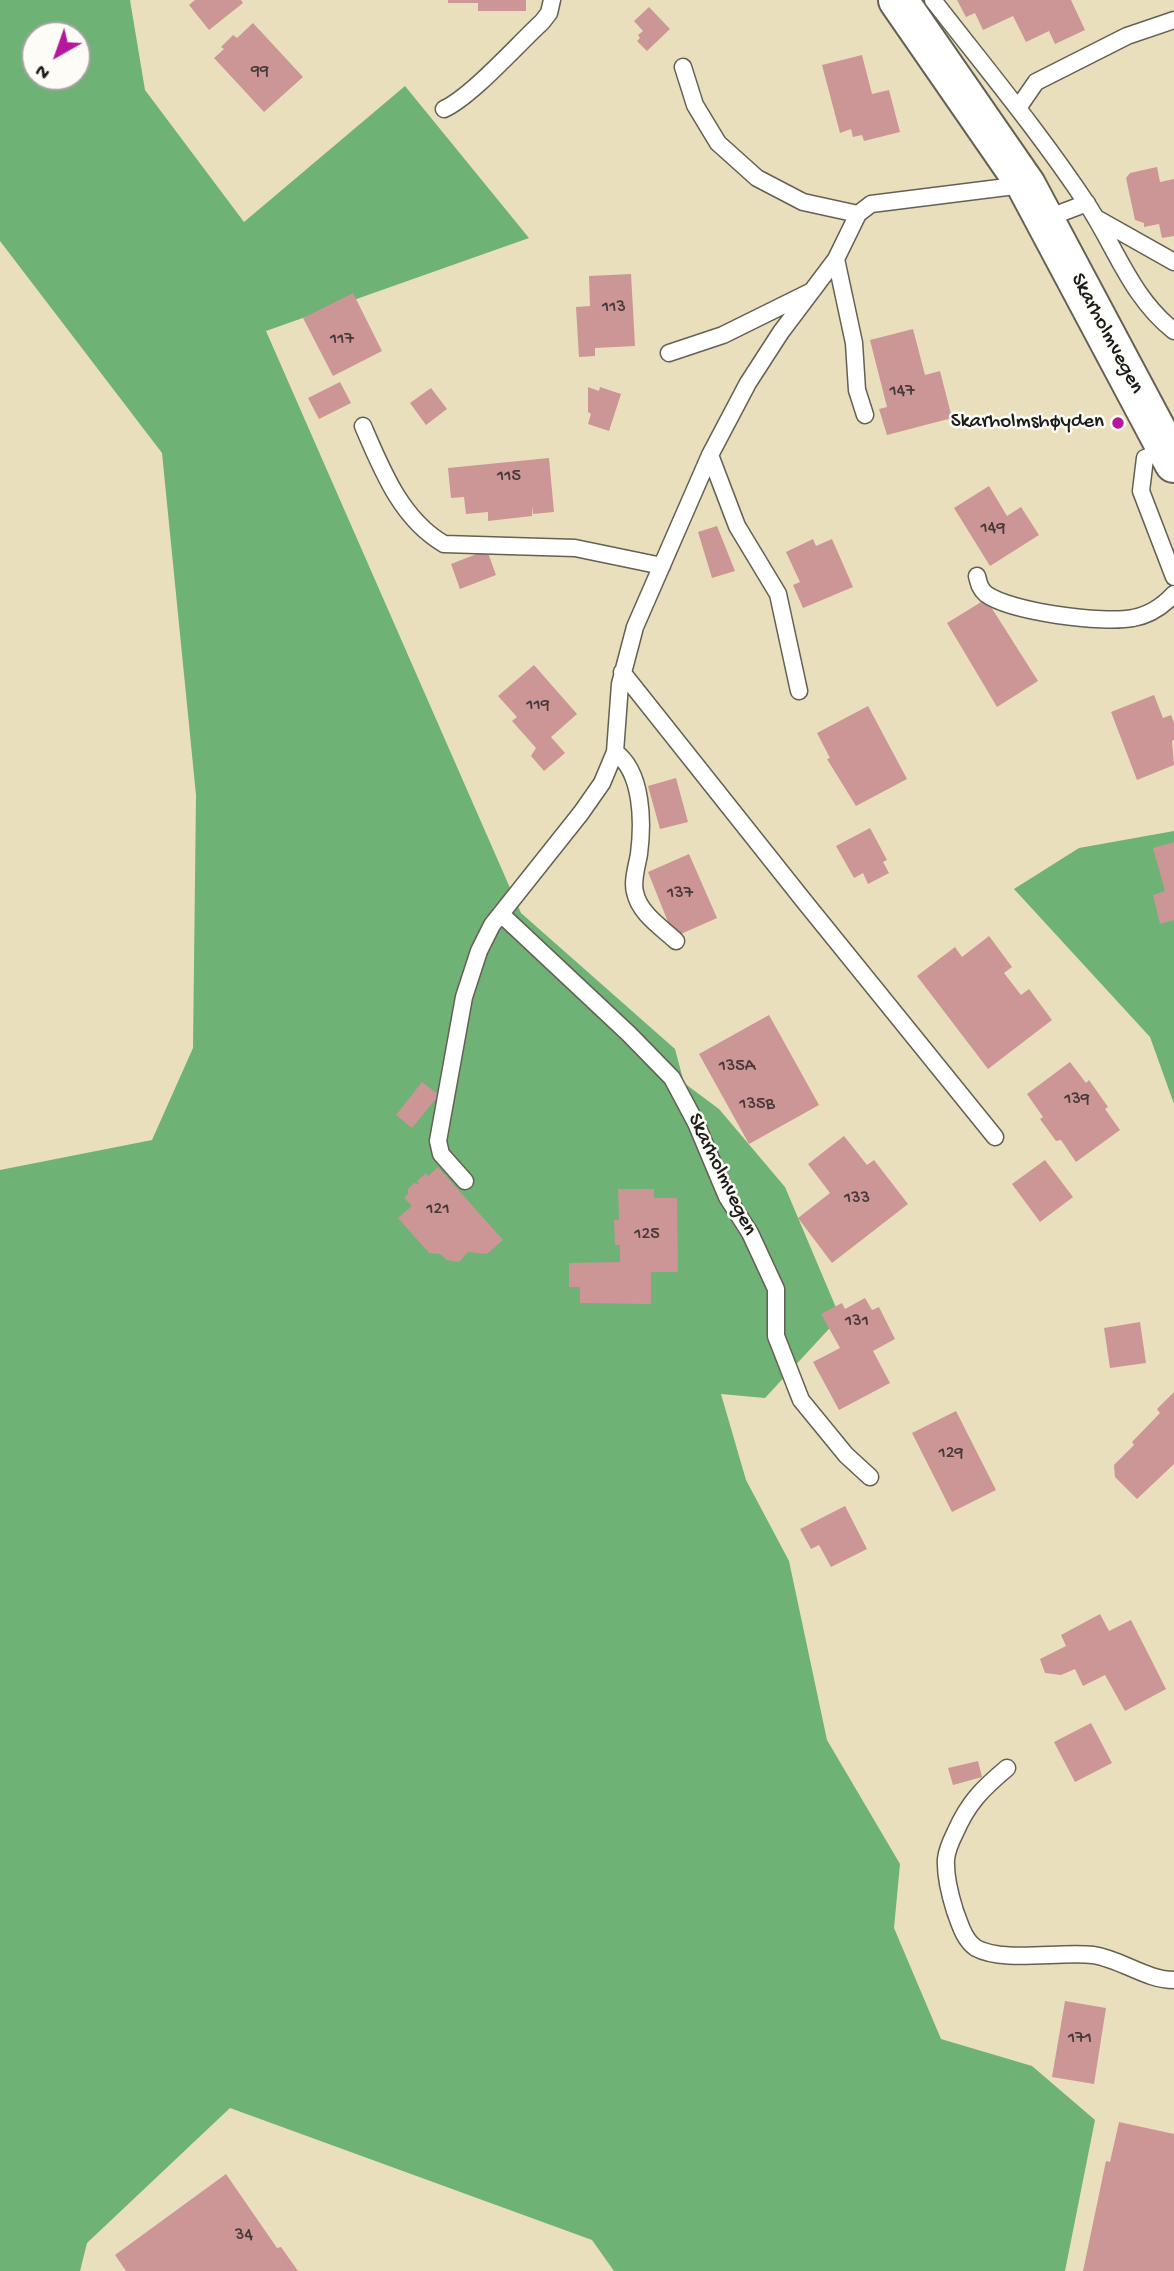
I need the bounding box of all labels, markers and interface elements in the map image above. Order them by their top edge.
north arrow [21,21,91,91]
text: N [31,58,56,84]
house number: 99 [251,61,269,83]
street label: Skarholmvegen [1064,269,1148,399]
house number: 113 [602,297,626,319]
house number: 117 [330,329,354,351]
house number: 147 [889,381,915,403]
place label: Skarholmshøyden [951,410,1104,436]
marker: Skarholmshøyden [1110,415,1126,431]
house number: 115 [497,466,521,488]
house number: 149 [981,518,1005,540]
house number: 119 [526,695,550,717]
house number: 137 [667,883,693,905]
house number: 135A [719,1056,755,1078]
house number: 139 [1064,1089,1090,1111]
house number: 135B [739,1094,775,1116]
street label: Skarholmvegen [681,1110,761,1240]
house number: 133 [844,1188,870,1210]
house number: 121 [426,1199,450,1221]
house number: 125 [634,1224,660,1246]
house number: 131 [845,1311,869,1333]
house number: 129 [938,1443,964,1465]
house number: 171 [1068,2028,1092,2050]
house number: 34 [235,2225,253,2247]

